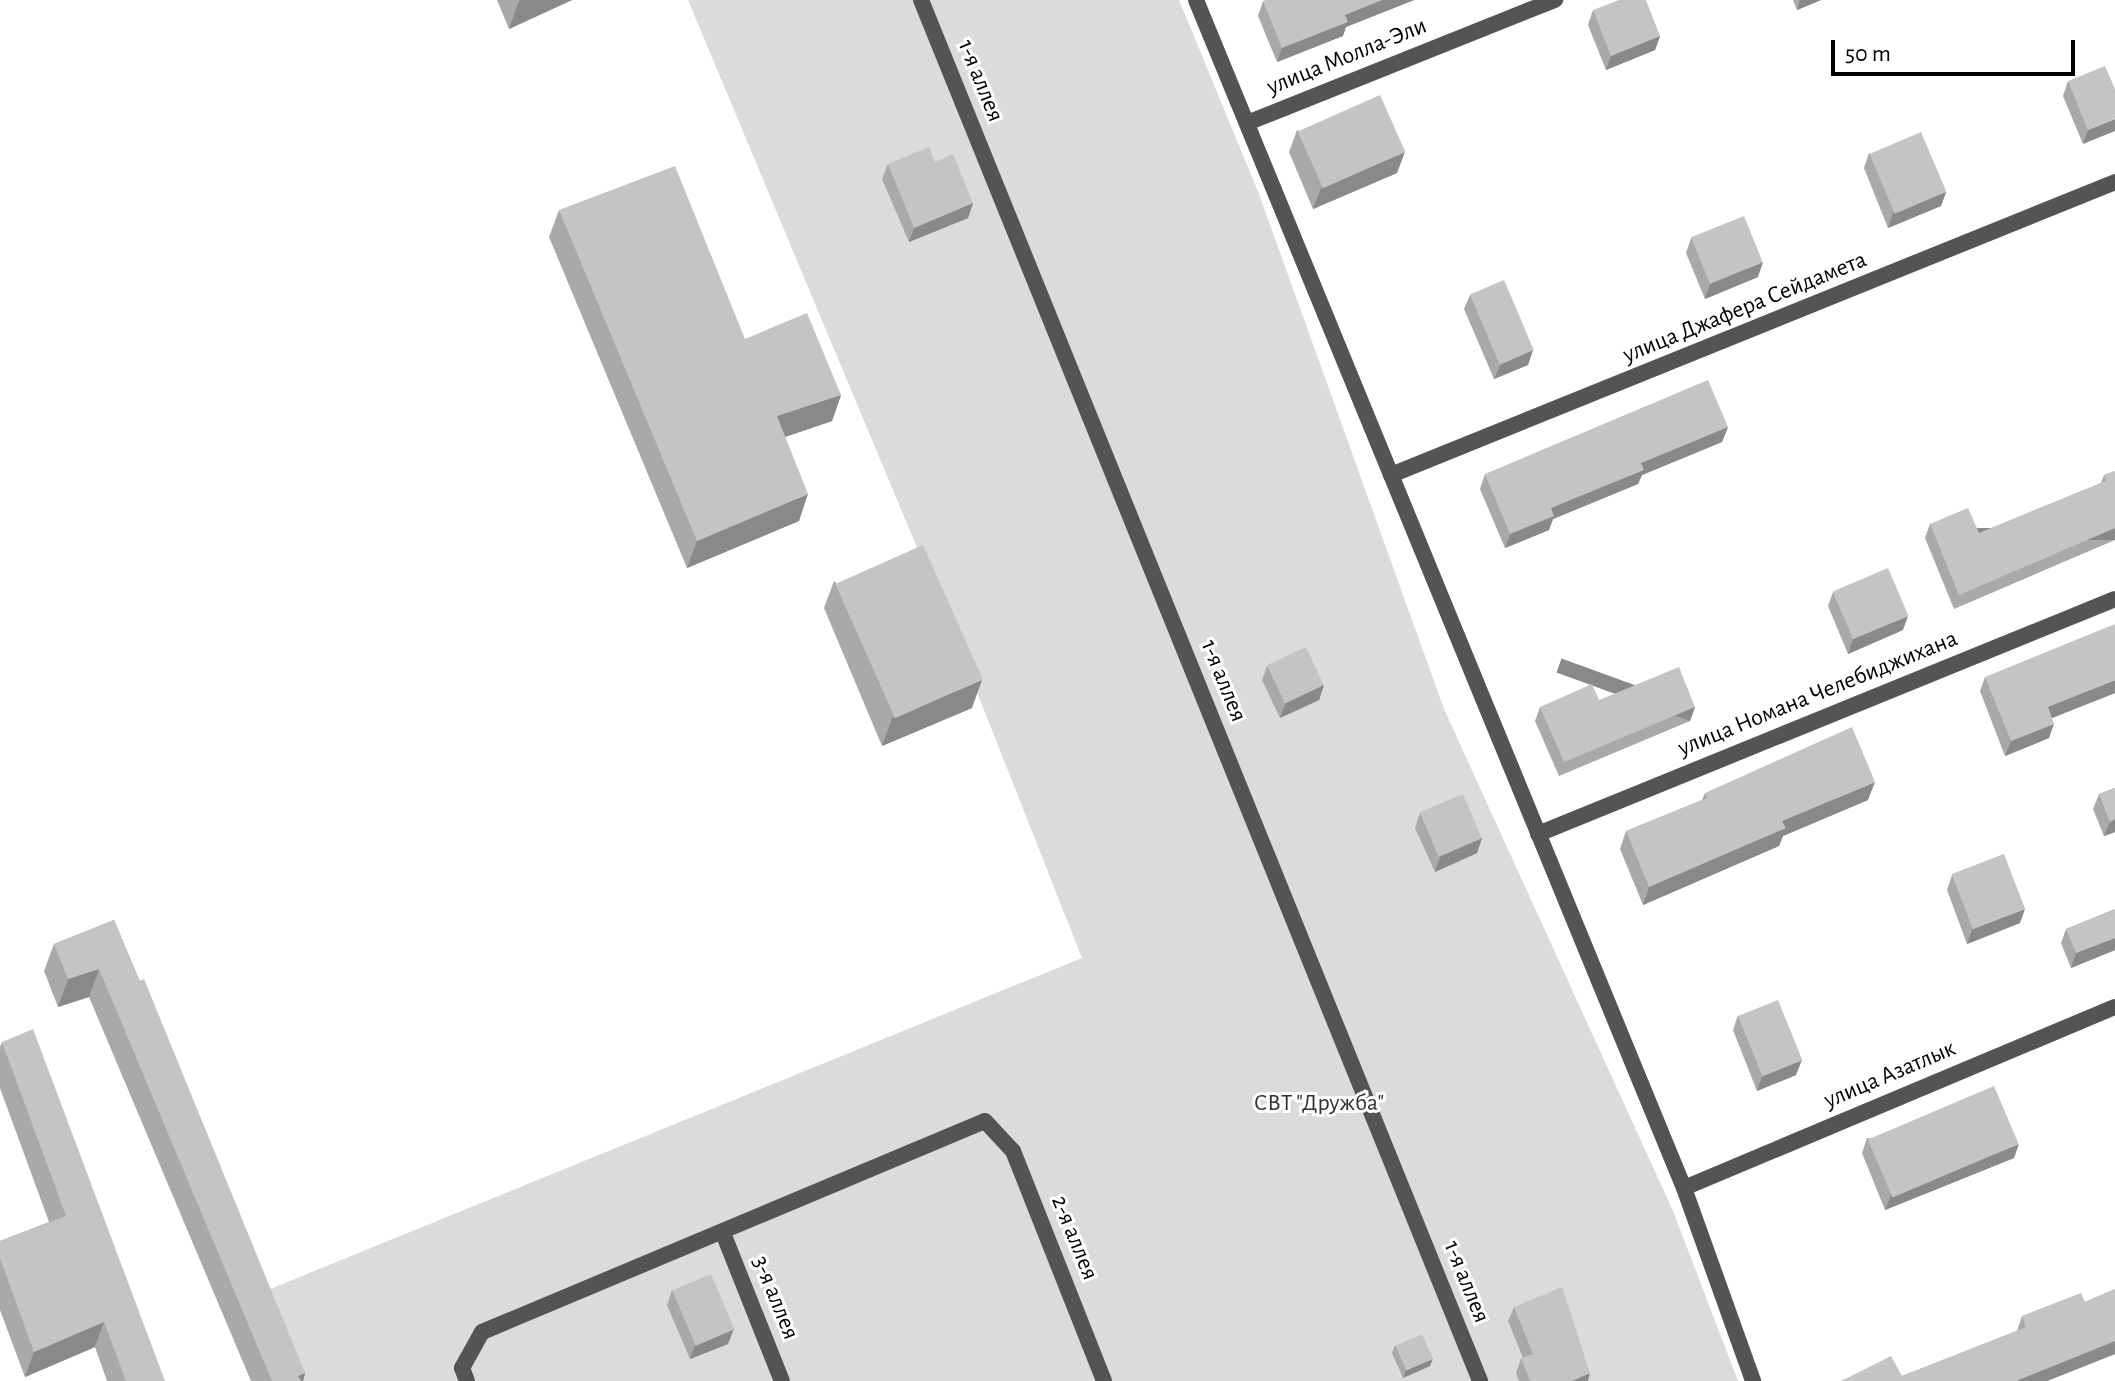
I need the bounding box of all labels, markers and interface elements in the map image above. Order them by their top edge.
street label: улица Молла-Эли [1263,12,1431,102]
scale bar [1835,24,2079,74]
street label: 1-я аллея [951,36,1009,126]
text: 50 m [1845,42,1891,66]
street label: улица Джафера Сейдамета [1619,246,1871,370]
street label: улица Номана Челебиджихана [1674,625,1962,763]
street label: 1-я аллея [1194,636,1252,726]
street label: улица Азатлык [1820,1034,1960,1116]
park label: СВТ "Дружба" [1254,1090,1384,1118]
street label: 2-я аллея [1044,1192,1104,1284]
street label: 1-я аллея [1437,1237,1495,1327]
street label: 3-я аллея [745,1252,805,1344]

